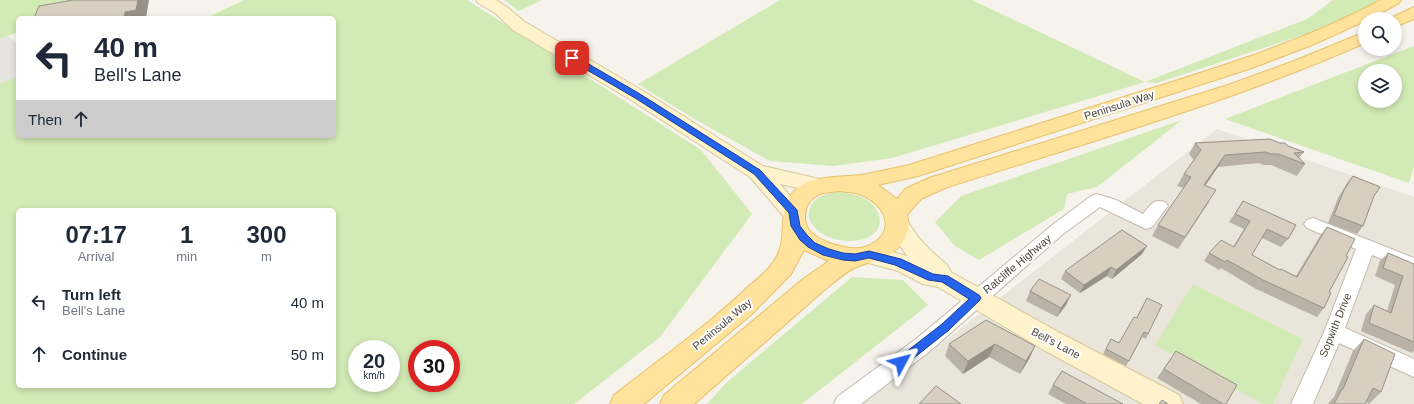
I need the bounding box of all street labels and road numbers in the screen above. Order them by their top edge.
street label: Peninsula Way [1082,88,1156,122]
street label: Ratcliffe Highway [981,232,1054,296]
street label: Sopwith Drive [1317,291,1353,359]
street label: Peninsula Way [690,296,754,352]
street label: Bell's Lane [1030,325,1082,361]

